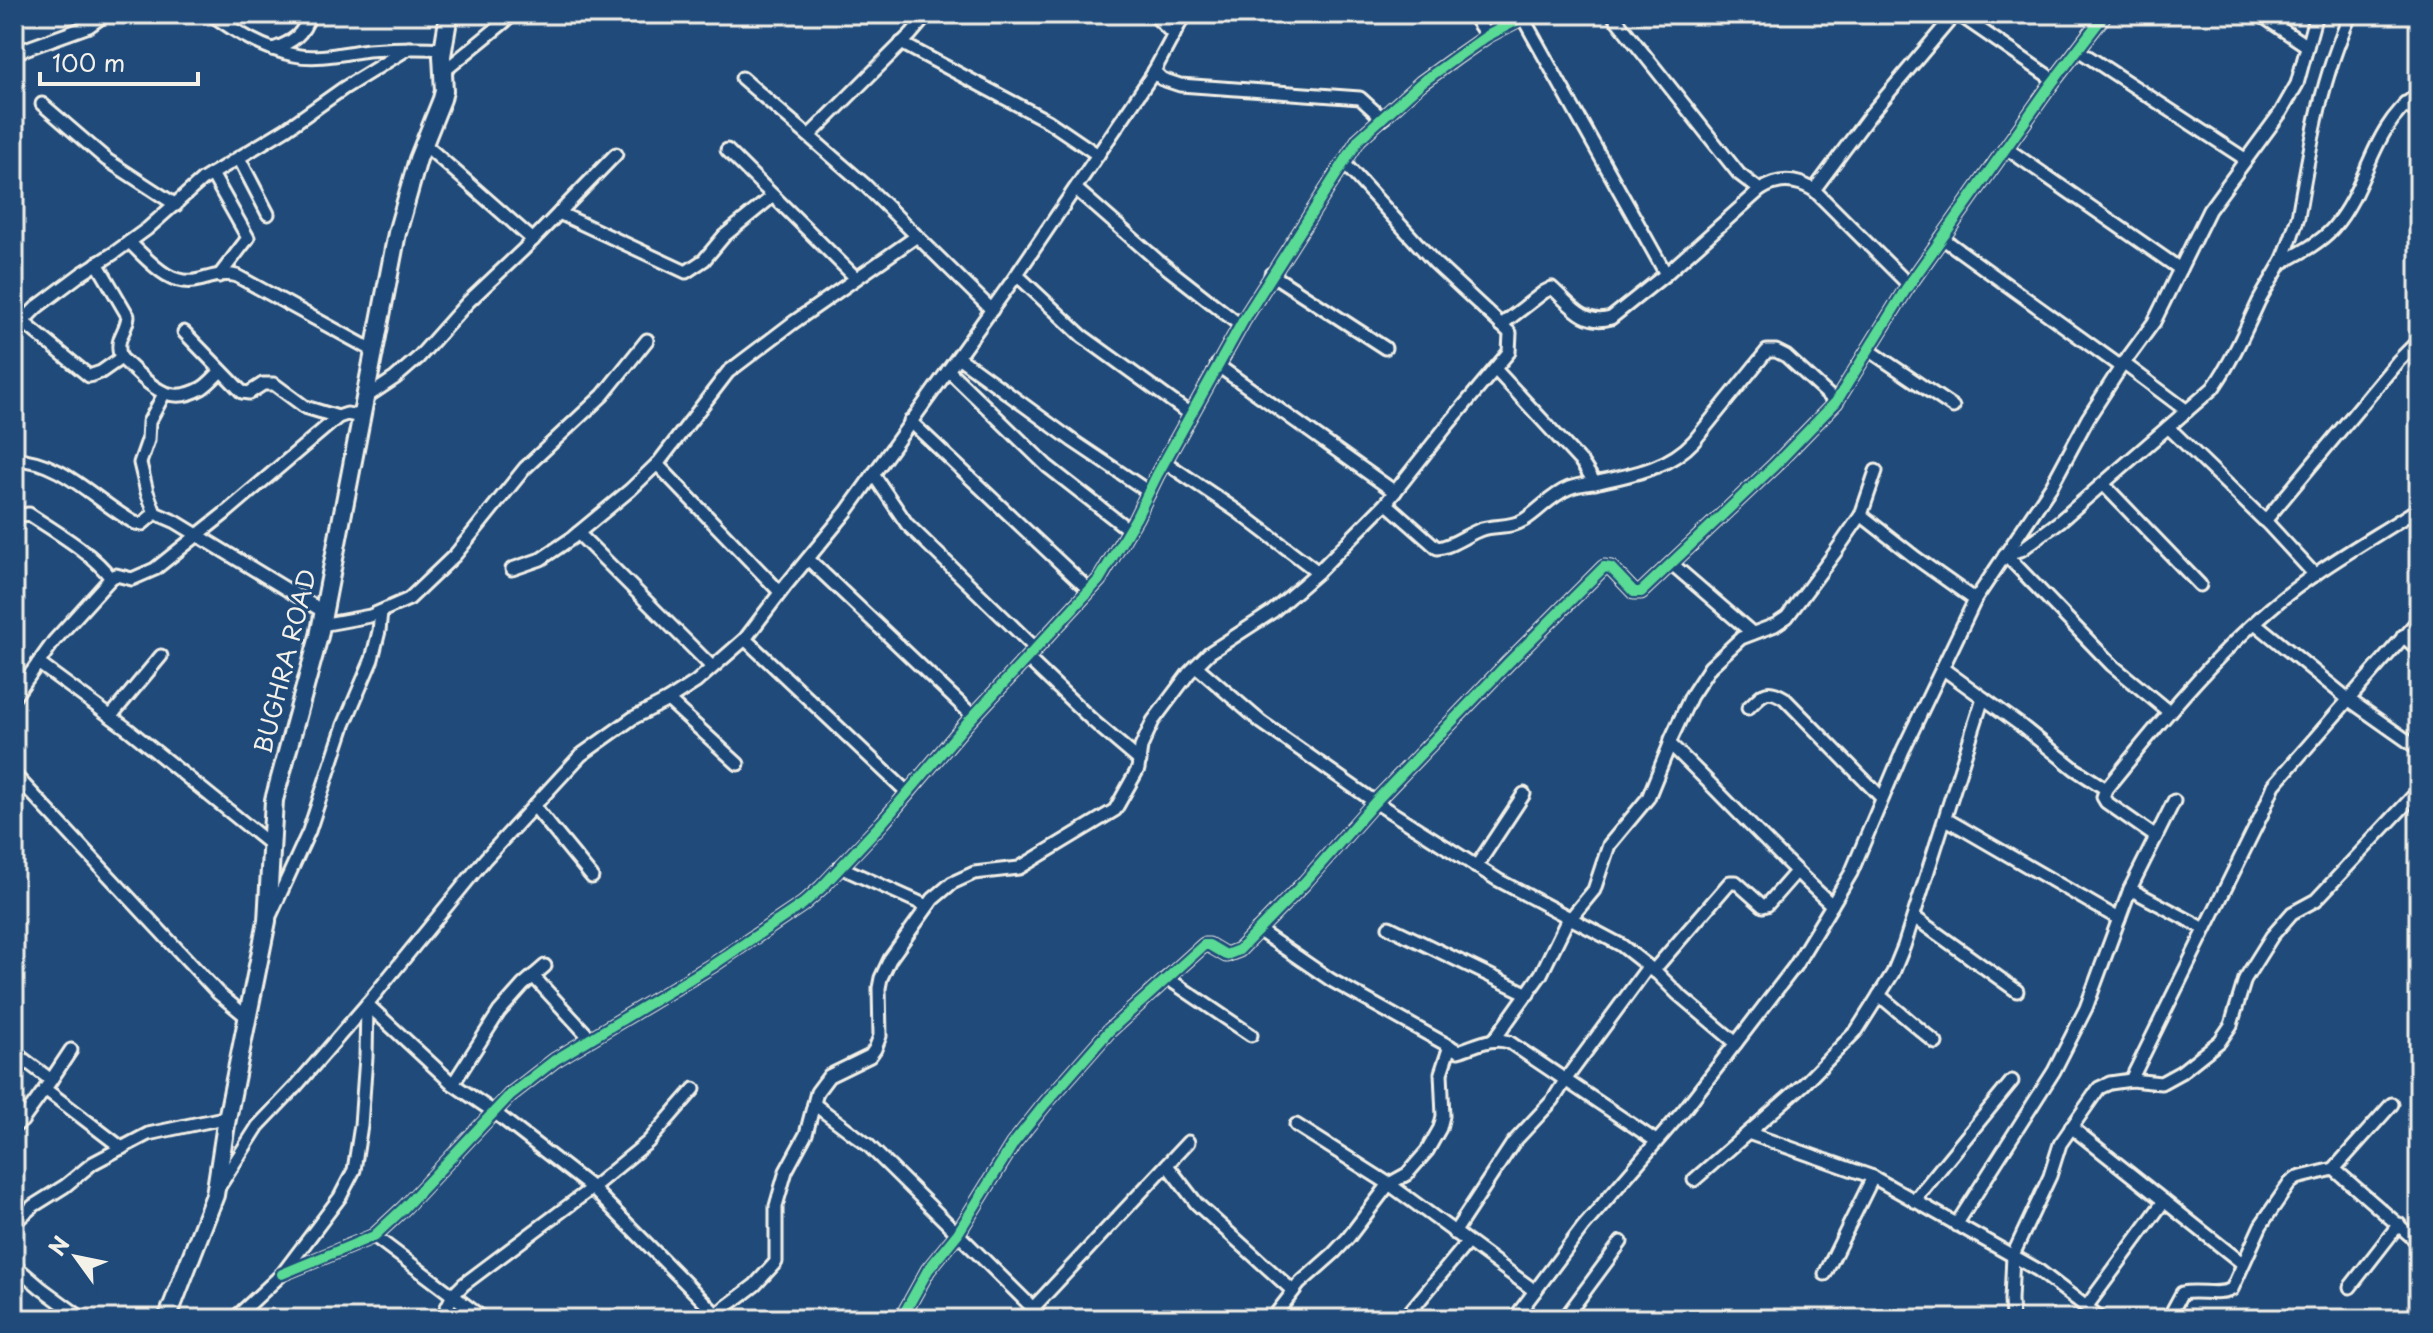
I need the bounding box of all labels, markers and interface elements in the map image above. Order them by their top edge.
scale bar [40,36,198,86]
text: 100 m [52,44,125,80]
street label: BUGHRA ROAD [244,565,324,757]
north arrow [36,1217,116,1297]
text: N [39,1229,77,1262]

